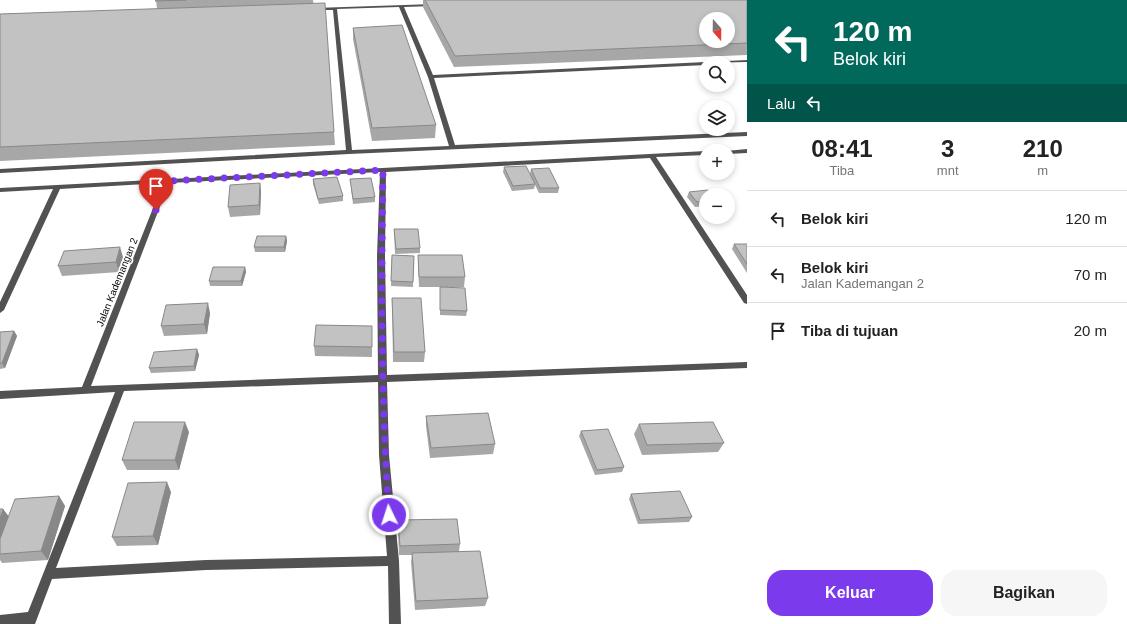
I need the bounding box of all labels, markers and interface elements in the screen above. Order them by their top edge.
north arrow [699,12,735,48]
map controls [699,12,735,224]
icon: left [767,16,819,68]
text: 120 m [833,16,912,47]
text: Belok kiri [833,49,906,69]
button: search [699,56,735,92]
icon: left [803,92,825,114]
text: Lalu [767,95,795,112]
button: layers [699,100,735,136]
text: 08:41 [811,135,873,162]
text: 3 [941,135,954,162]
text: 210 [1023,135,1063,162]
button: + [699,144,735,180]
text: Tiba [830,163,854,178]
text: mnt [937,163,959,178]
text: m [1037,163,1048,178]
pin [139,169,173,210]
icon: arrive [145,175,167,197]
button: − [699,188,735,224]
icon: left [767,208,789,230]
text: Belok kiri [801,210,869,227]
text: 120 m [1065,210,1107,227]
street label: Jalan Kademangan 2 [94,236,140,328]
text: Belok kiri [801,259,869,276]
icon: left [767,264,789,286]
text: 70 m [1074,266,1107,283]
text: Jalan Kademangan 2 [801,276,924,291]
icon: arrive [767,320,789,342]
text: Tiba di tujuan [801,322,898,339]
text: 20 m [1074,322,1107,339]
position arrow [368,494,410,536]
button: Keluar [767,570,933,616]
button: Bagikan [941,570,1107,616]

